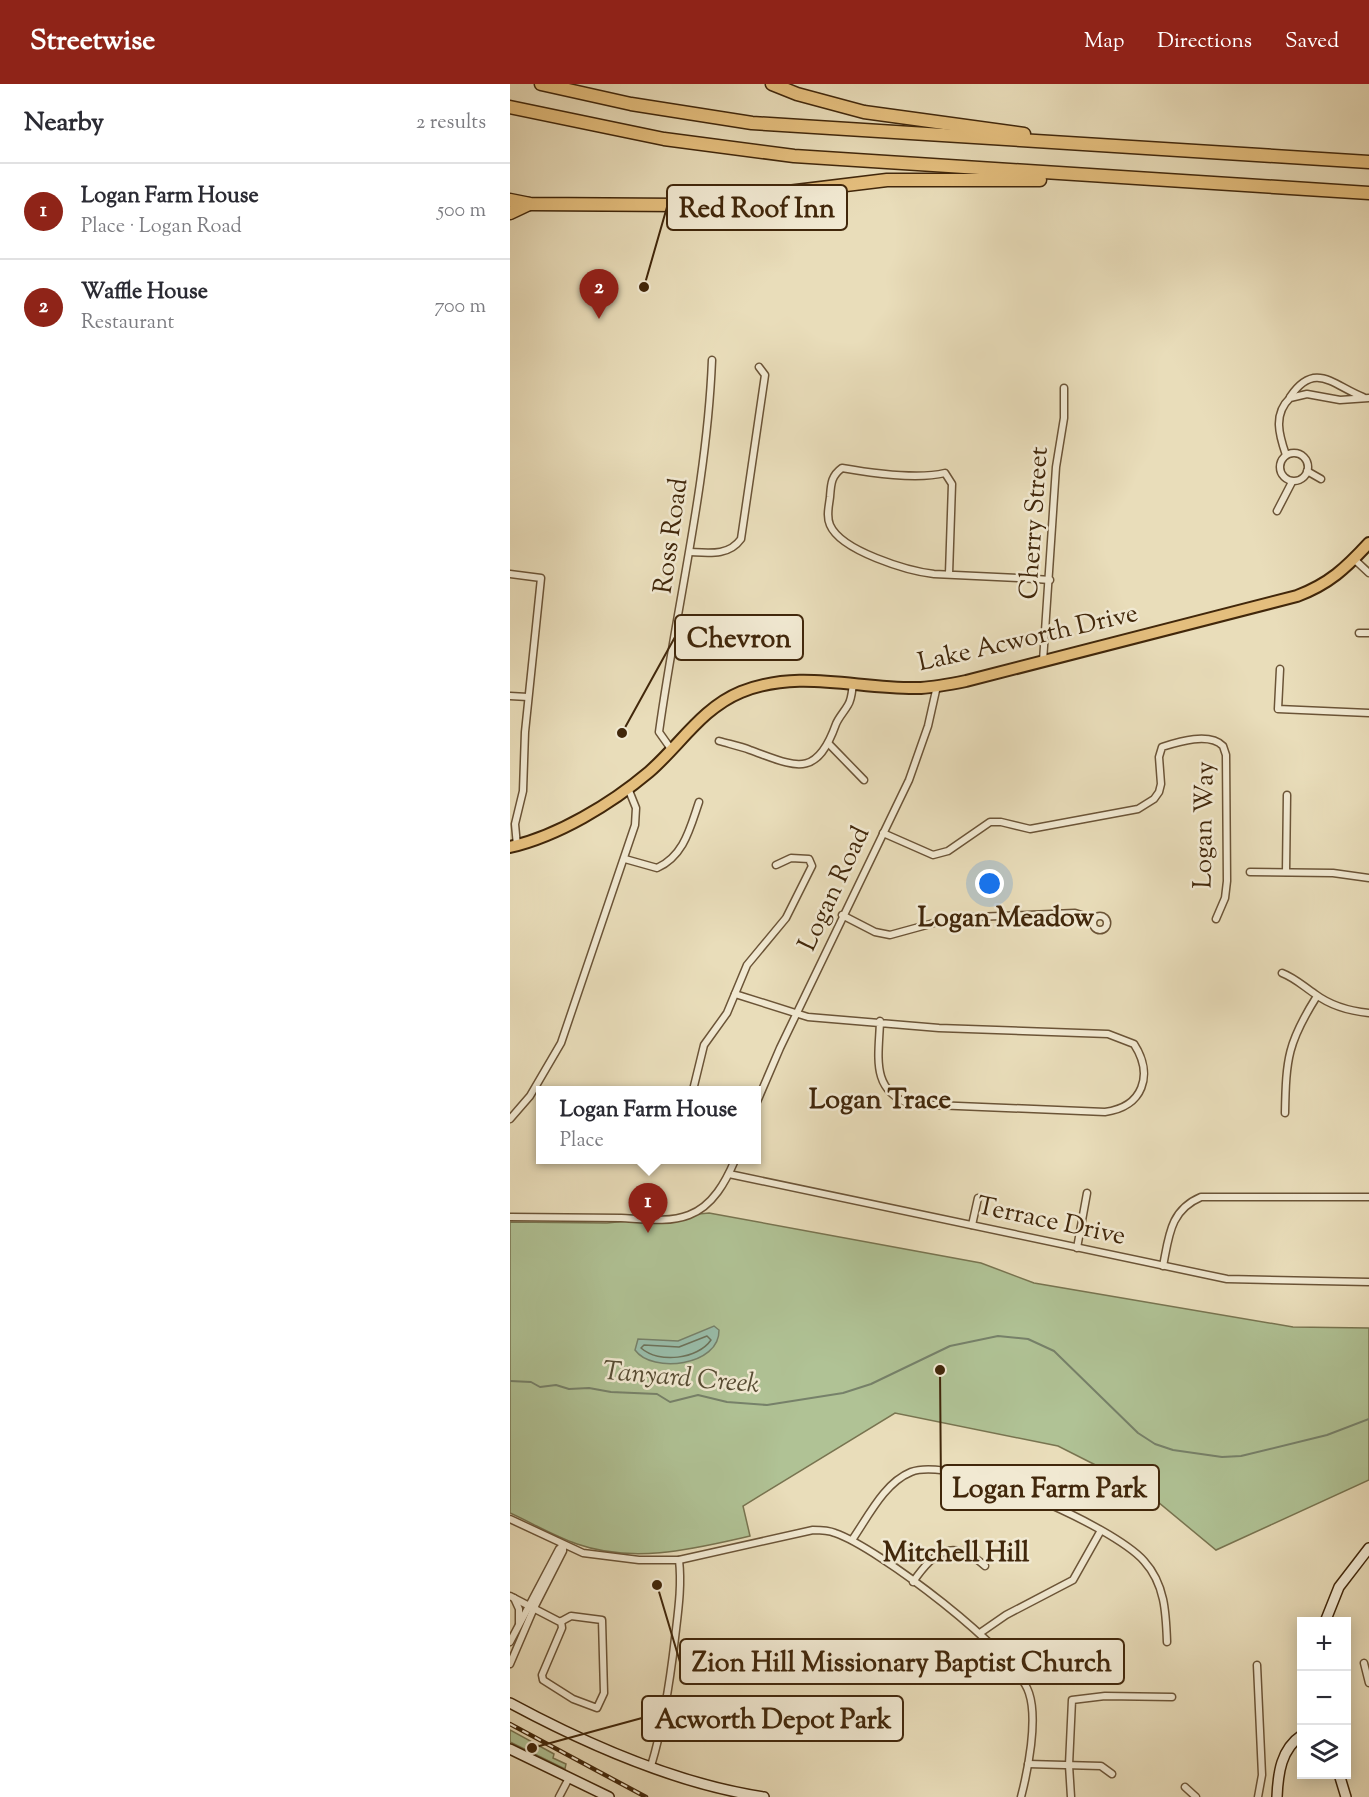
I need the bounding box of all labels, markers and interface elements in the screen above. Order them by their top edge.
text: Streetwise [30,22,155,62]
text: Map [1084,27,1124,57]
text: Directions [1157,27,1252,57]
text: Saved [1285,27,1339,57]
text: Nearby [24,105,104,142]
text: 2 results [416,109,486,138]
text: Logan Farm House [81,181,259,213]
callout: Red Roof Inn [667,185,847,230]
text: Red Roof Inn [679,191,835,230]
text: 1 [40,197,47,226]
text: 500 m [437,197,486,226]
text: Place · Logan Road [81,213,242,242]
pin: 2 [580,270,619,319]
text: Waffle House [81,277,208,309]
text: 2 [39,293,48,322]
text: 700 m [434,293,486,322]
text: Restaurant [81,309,174,338]
street label: Cherry Street [1011,445,1059,601]
street label: Ross Road [646,475,698,596]
street label: Lake Acworth Drive [914,596,1142,682]
callout: Chevron [675,615,803,660]
text: Chevron [687,621,791,660]
street label: Logan Way [1185,761,1225,889]
street label: Logan Road [790,820,880,958]
your location [975,869,1004,898]
district label: Logan Meadow [918,900,1095,939]
district label: Logan Trace [809,1082,951,1121]
popup [536,1086,761,1164]
text: Logan Farm House [560,1095,737,1127]
text: Place [560,1127,604,1156]
pin: 1 [628,1184,668,1233]
street label: Terrace Drive [973,1188,1129,1256]
water label: Tanyard Creek [601,1353,761,1405]
callout: Logan Farm Park [941,1465,1159,1510]
text: Logan Farm Park [953,1471,1148,1510]
district label: Mitchell Hill [883,1535,1030,1574]
map controls [1297,1617,1351,1779]
button: + [1297,1617,1351,1671]
callout: Zion Hill Missionary Baptist Church [680,1639,1124,1684]
text: Zion Hill Missionary Baptist Church [692,1645,1112,1684]
button: − [1297,1671,1351,1725]
callout: Acworth Depot Park [642,1696,903,1741]
text: Acworth Depot Park [654,1702,892,1741]
button: layers [1297,1725,1351,1779]

